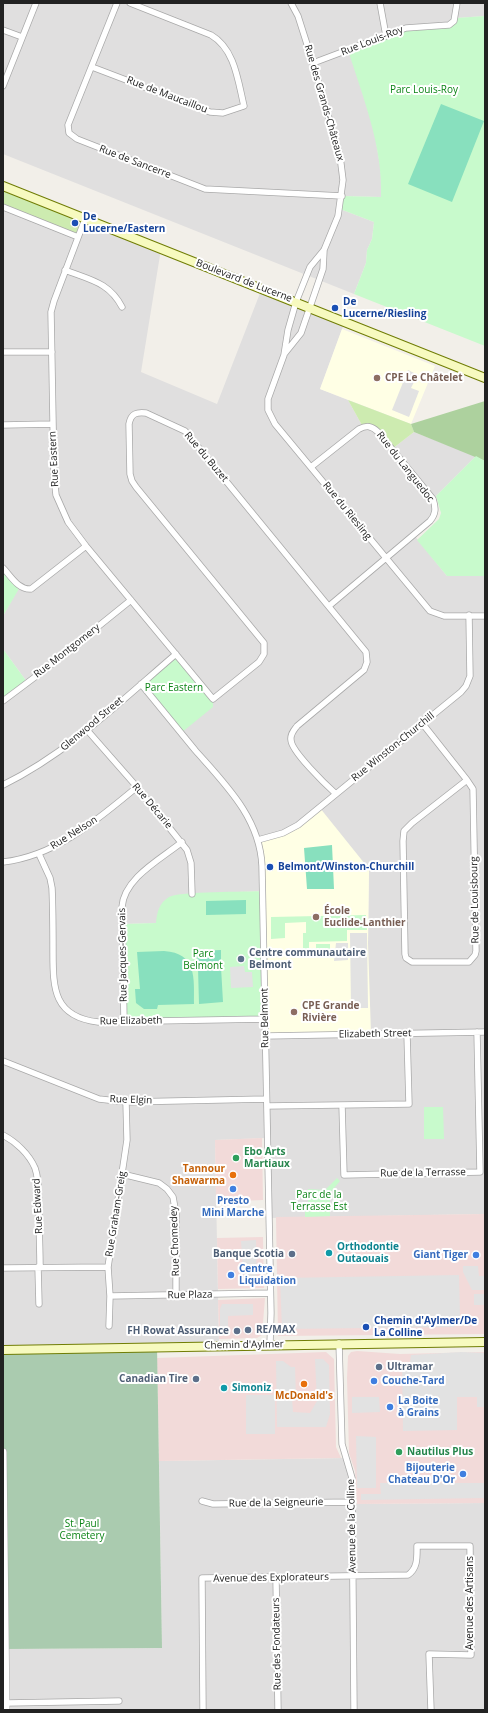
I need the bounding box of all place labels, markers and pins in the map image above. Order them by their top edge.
place label: De Lucerne/Eastern [83,211,165,234]
marker: De Lucerne/Eastern [70,218,80,228]
place label: De Lucerne/Riesling [343,296,426,320]
marker: De Lucerne/Riesling [330,303,340,313]
place label: CPE Le Châtelet [385,372,463,384]
marker: CPE Le Châtelet [372,373,382,383]
place label: Belmont/Winston-Churchill [278,861,414,873]
marker: Belmont/Winston-Churchill [265,862,275,872]
place label: École Euclide-Lanthier [324,905,406,928]
marker: École Euclide-Lanthier [311,912,321,922]
place label: Centre communautaire Belmont [249,947,366,970]
marker: Centre communautaire Belmont [236,954,246,964]
place label: CPE Grande Rivière [302,1000,359,1024]
marker: CPE Grande Rivière [289,1007,299,1017]
place label: Ebo Arts Martiaux [244,1146,290,1170]
marker: Ebo Arts Martiaux [231,1153,241,1163]
place label: Tannour Shawarma [172,1163,225,1186]
marker: Tannour Shawarma [228,1170,238,1180]
marker: Presto Mini Marche [228,1184,238,1194]
place label: Presto Mini Marche [202,1195,264,1218]
place label: Orthodontie Outaouais [337,1241,399,1264]
place label: Banque Scotia [213,1248,284,1260]
marker: Orthodontie Outaouais [324,1248,334,1258]
marker: Banque Scotia [287,1249,297,1259]
place label: Giant Tiger [413,1249,468,1261]
marker: Giant Tiger [471,1250,481,1260]
place label: Centre Liquidation [239,1263,296,1286]
marker: Centre Liquidation [226,1270,236,1280]
place label: Chemin d'Aylmer/De La Colline [374,1315,477,1338]
marker: Chemin d'Aylmer/De La Colline [361,1322,371,1332]
place label: RE/MAX [256,1324,295,1336]
place label: FH Rowat Assurance [127,1325,229,1337]
marker: RE/MAX [243,1325,253,1335]
marker: FH Rowat Assurance [232,1326,242,1336]
place label: Ultramar [387,1361,433,1373]
marker: Ultramar [374,1362,384,1372]
place label: Canadian Tire [119,1373,188,1385]
marker: Canadian Tire [191,1374,201,1384]
place label: Couche-Tard [382,1375,445,1387]
marker: Couche-Tard [369,1376,379,1386]
marker: McDonald's [299,1379,309,1389]
place label: Simoniz [232,1382,271,1394]
marker: Simoniz [219,1383,229,1393]
place label: McDonald's [275,1390,333,1402]
place label: La Boite à Grains [398,1395,439,1418]
marker: La Boite à Grains [385,1402,395,1412]
place label: Nautilus Plus [407,1446,473,1458]
marker: Nautilus Plus [394,1447,404,1457]
place label: Bijouterie Chateau D'Or [388,1462,455,1486]
marker: Bijouterie Chateau D'Or [458,1469,468,1479]

